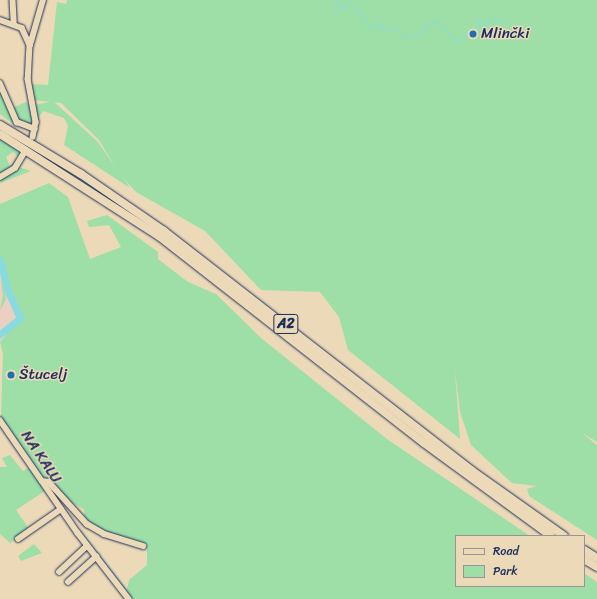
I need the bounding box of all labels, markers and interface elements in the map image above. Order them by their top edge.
place label: Mlinčki [481,25,529,43]
marker: Mlinčki [468,29,478,39]
road number: A2 [273,312,299,336]
place label: Štucelj [19,366,67,384]
marker: Štucelj [6,370,16,380]
street label: NA KALU [17,427,65,487]
legend [455,535,585,587]
text: Road [493,540,519,562]
text: Park [493,560,518,582]

